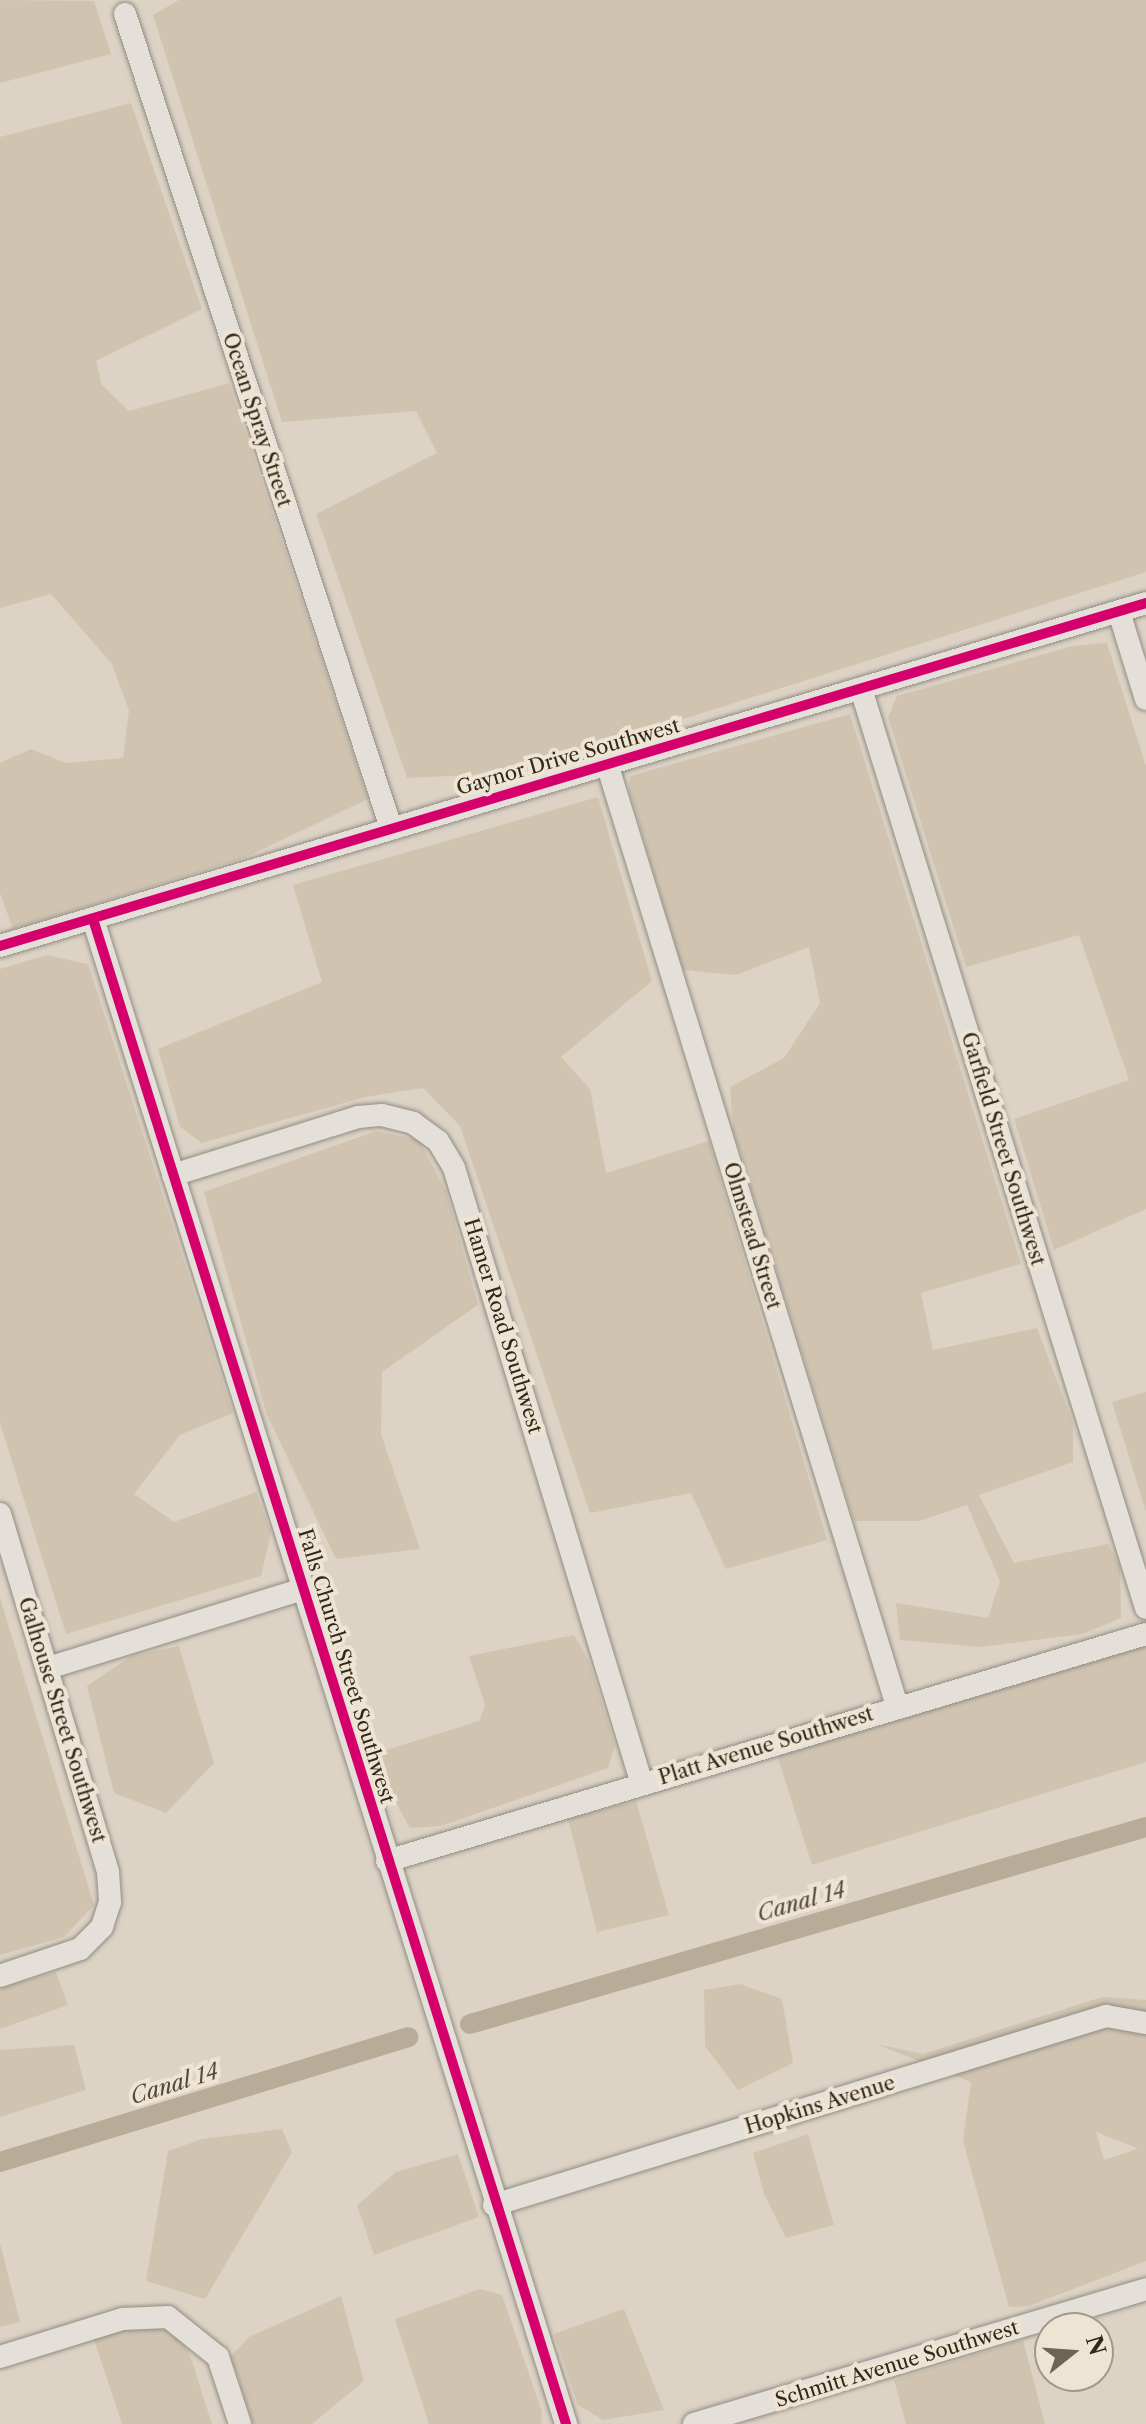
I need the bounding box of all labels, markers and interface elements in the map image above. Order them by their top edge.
street label: Ocean Spray Street [217,330,297,510]
street label: Gaynor Drive Southwest [453,714,683,800]
street label: Garfield Street Southwest [956,1029,1050,1269]
street label: Olmstead Street [718,1160,786,1312]
street label: Hamer Road Southwest [459,1215,547,1437]
street label: Falls Church Street Southwest [293,1526,399,1806]
street label: Galhouse Street Southwest [13,1594,111,1846]
street label: Platt Avenue Southwest [655,1702,877,1790]
water label: Canal 14 [754,1877,848,1927]
water label: Canal 14 [127,2058,221,2110]
street label: Hopkins Avenue [742,2071,898,2139]
north arrow [1034,2312,1114,2392]
street label: Schmitt Avenue Southwest [772,2315,1022,2413]
text: N [1080,2332,1111,2359]

